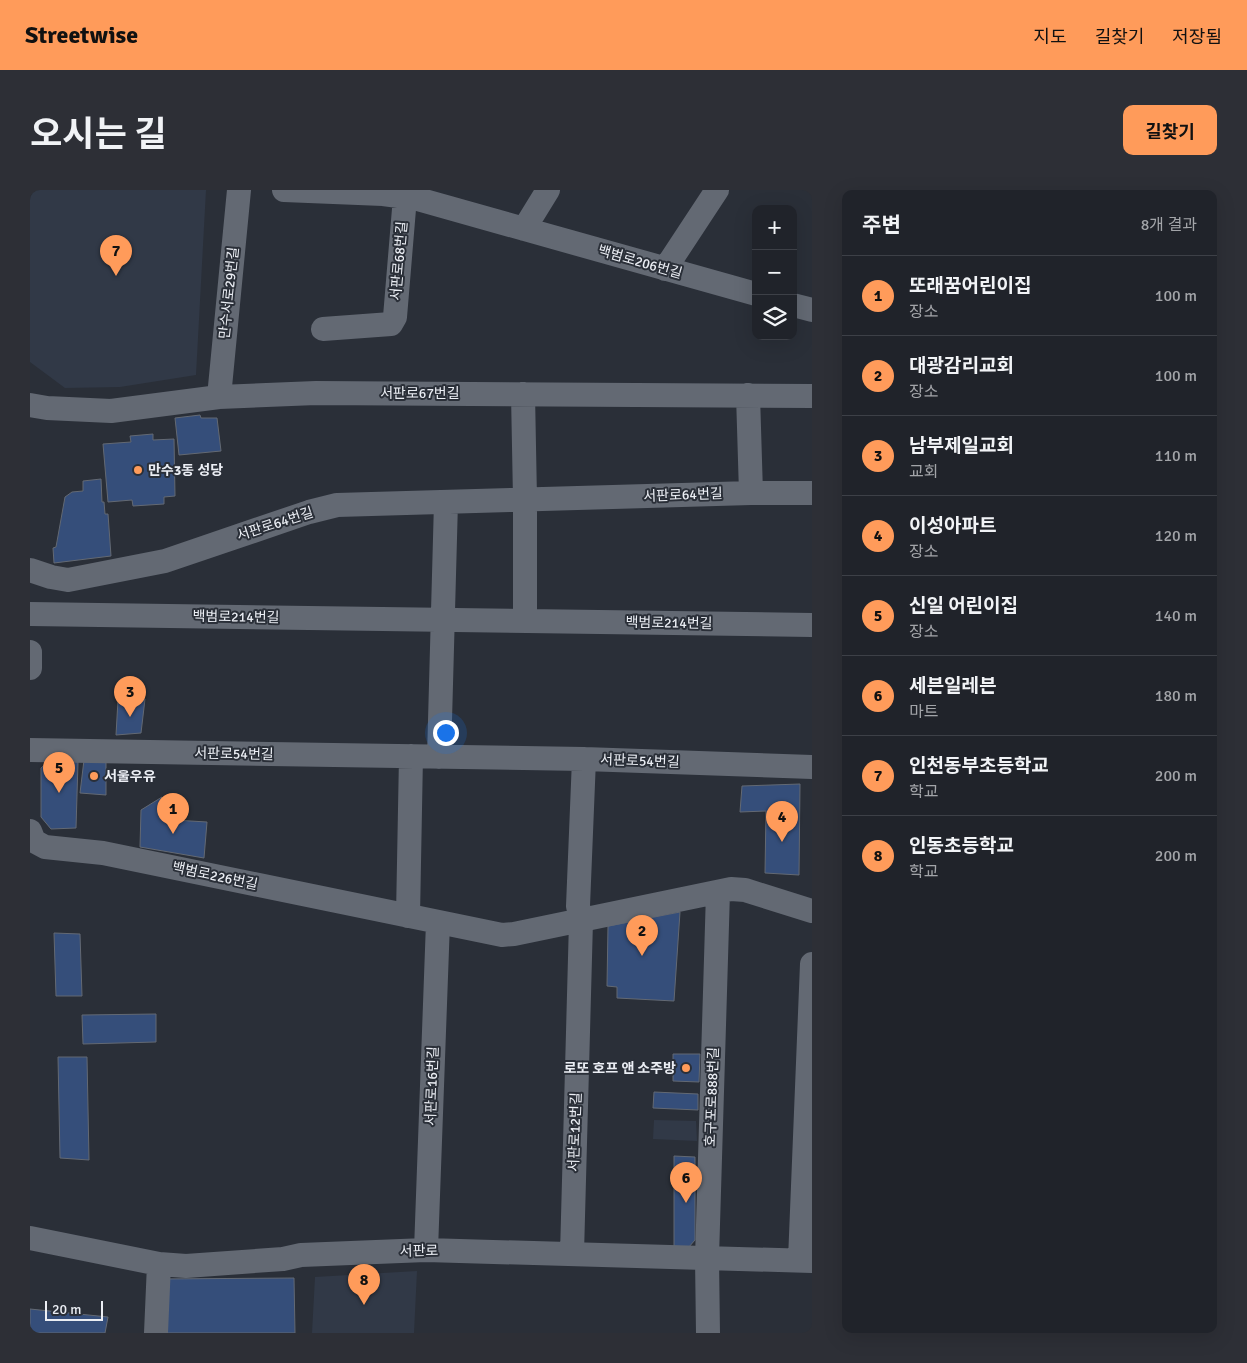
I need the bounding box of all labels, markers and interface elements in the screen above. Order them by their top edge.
text: Streetwise [25,20,138,50]
text: 지도 [1034,26,1067,48]
text: 길찾기 [1095,26,1144,48]
text: 저장됨 [1172,26,1222,48]
button: 길찾기 [1123,105,1217,155]
text: 오시는 길 [30,113,167,156]
map controls [752,205,797,340]
button: + [752,205,797,250]
text: 주변 [862,212,901,238]
text: 8개 결과 [1141,215,1197,235]
street label: 서판로68번길 [387,221,411,301]
pin: 7 [100,235,132,276]
street label: 백범로206번길 [596,242,684,282]
street label: 만수서로29번길 [216,246,242,340]
button: − [752,250,797,295]
text: 또래꿈어린이집 [909,274,1031,298]
text: 1 [874,286,882,306]
text: 100 m [1155,286,1197,306]
button: layers [752,295,797,340]
text: 장소 [909,302,938,322]
text: 대광감리교회 [909,354,1014,378]
text: 2 [874,366,882,386]
text: 100 m [1155,366,1197,386]
text: 장소 [909,382,938,402]
street label: 서판로67번길 [380,385,460,402]
text: 남부제일교회 [909,434,1014,458]
text: 3 [874,446,882,466]
text: 110 m [1155,446,1197,466]
place label: 만수3동 성당 [148,462,223,479]
text: 교회 [909,462,938,482]
marker: 만수3동 성당 [132,464,144,476]
street label: 서판로64번길 [643,485,723,505]
street label: 서판로64번길 [235,504,315,544]
text: 이성아파트 [909,514,996,538]
text: 4 [874,526,882,546]
text: 120 m [1155,526,1197,546]
text: 장소 [909,542,938,562]
text: 신일 어린이집 [909,594,1018,618]
text: 5 [874,606,882,626]
text: 140 m [1155,606,1197,626]
street label: 백범로214번길 [192,608,280,626]
street label: 백범로214번길 [625,614,713,632]
text: 장소 [909,622,938,642]
text: 세븐일레븐 [909,674,996,698]
pin: 3 [114,676,146,717]
text: 6 [874,686,882,706]
text: 180 m [1155,686,1197,706]
text: 마트 [909,702,938,722]
your location [433,720,459,746]
street label: 서판로54번길 [194,745,274,763]
street label: 서판로54번길 [600,751,680,771]
pin: 5 [43,752,75,793]
text: 인천동부초등학교 [909,754,1049,778]
text: 7 [874,766,882,786]
text: 200 m [1155,766,1197,786]
place label: 서울우유 [104,768,156,785]
marker: 서울우유 [88,770,100,782]
text: 학교 [909,782,938,802]
pin: 1 [157,793,189,834]
pin: 4 [766,801,798,842]
text: 인동초등학교 [909,834,1014,858]
text: 8 [874,846,882,866]
text: 200 m [1155,846,1197,866]
street label: 백범로226번길 [171,859,259,893]
text: 학교 [909,862,938,882]
pin: 2 [626,915,658,956]
street label: 서판로16번길 [422,1046,442,1126]
street label: 호구포로888번길 [702,1047,722,1147]
place label: 로또 호프 앤 소주방 [564,1060,676,1077]
marker: 로또 호프 앤 소주방 [680,1062,692,1074]
street label: 서판로12번길 [565,1092,585,1172]
pin: 6 [670,1162,702,1203]
street label: 서판로 [400,1242,439,1260]
pin: 8 [348,1264,380,1305]
scale bar [45,1298,102,1321]
text: 20 m [52,1301,81,1318]

